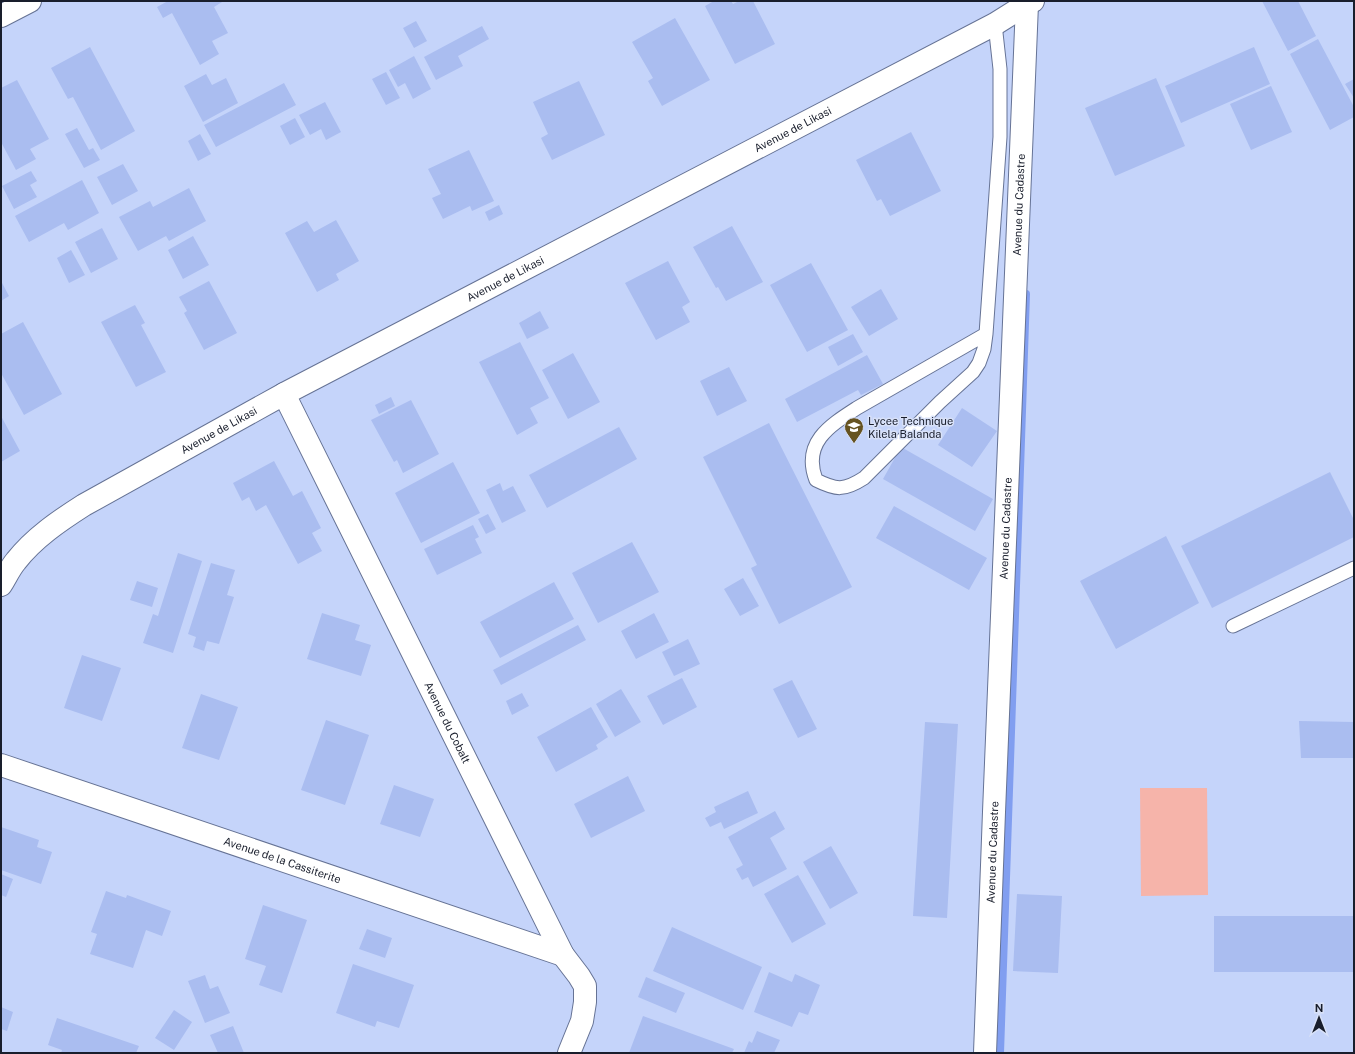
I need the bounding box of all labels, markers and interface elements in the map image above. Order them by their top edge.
street label: Avenue de Likasi [752,104,833,154]
street label: Avenue du Cadastre [1011,153,1027,256]
street label: Avenue de Likasi [465,254,546,304]
street label: Avenue de Likasi [179,404,259,456]
place label: Lycee Technique Kilela Balanda [868,415,953,440]
school or university icon: Lycee Technique Kilela Balanda [843,416,865,444]
street label: Avenue du Cadastre [997,477,1014,580]
street label: Avenue du Cobalt [422,680,473,765]
street label: Avenue du Cadastre [985,801,1000,903]
street label: Avenue de la Cassiterite [222,835,343,885]
north arrow [1299,998,1339,1038]
text: N [1315,1002,1323,1014]

